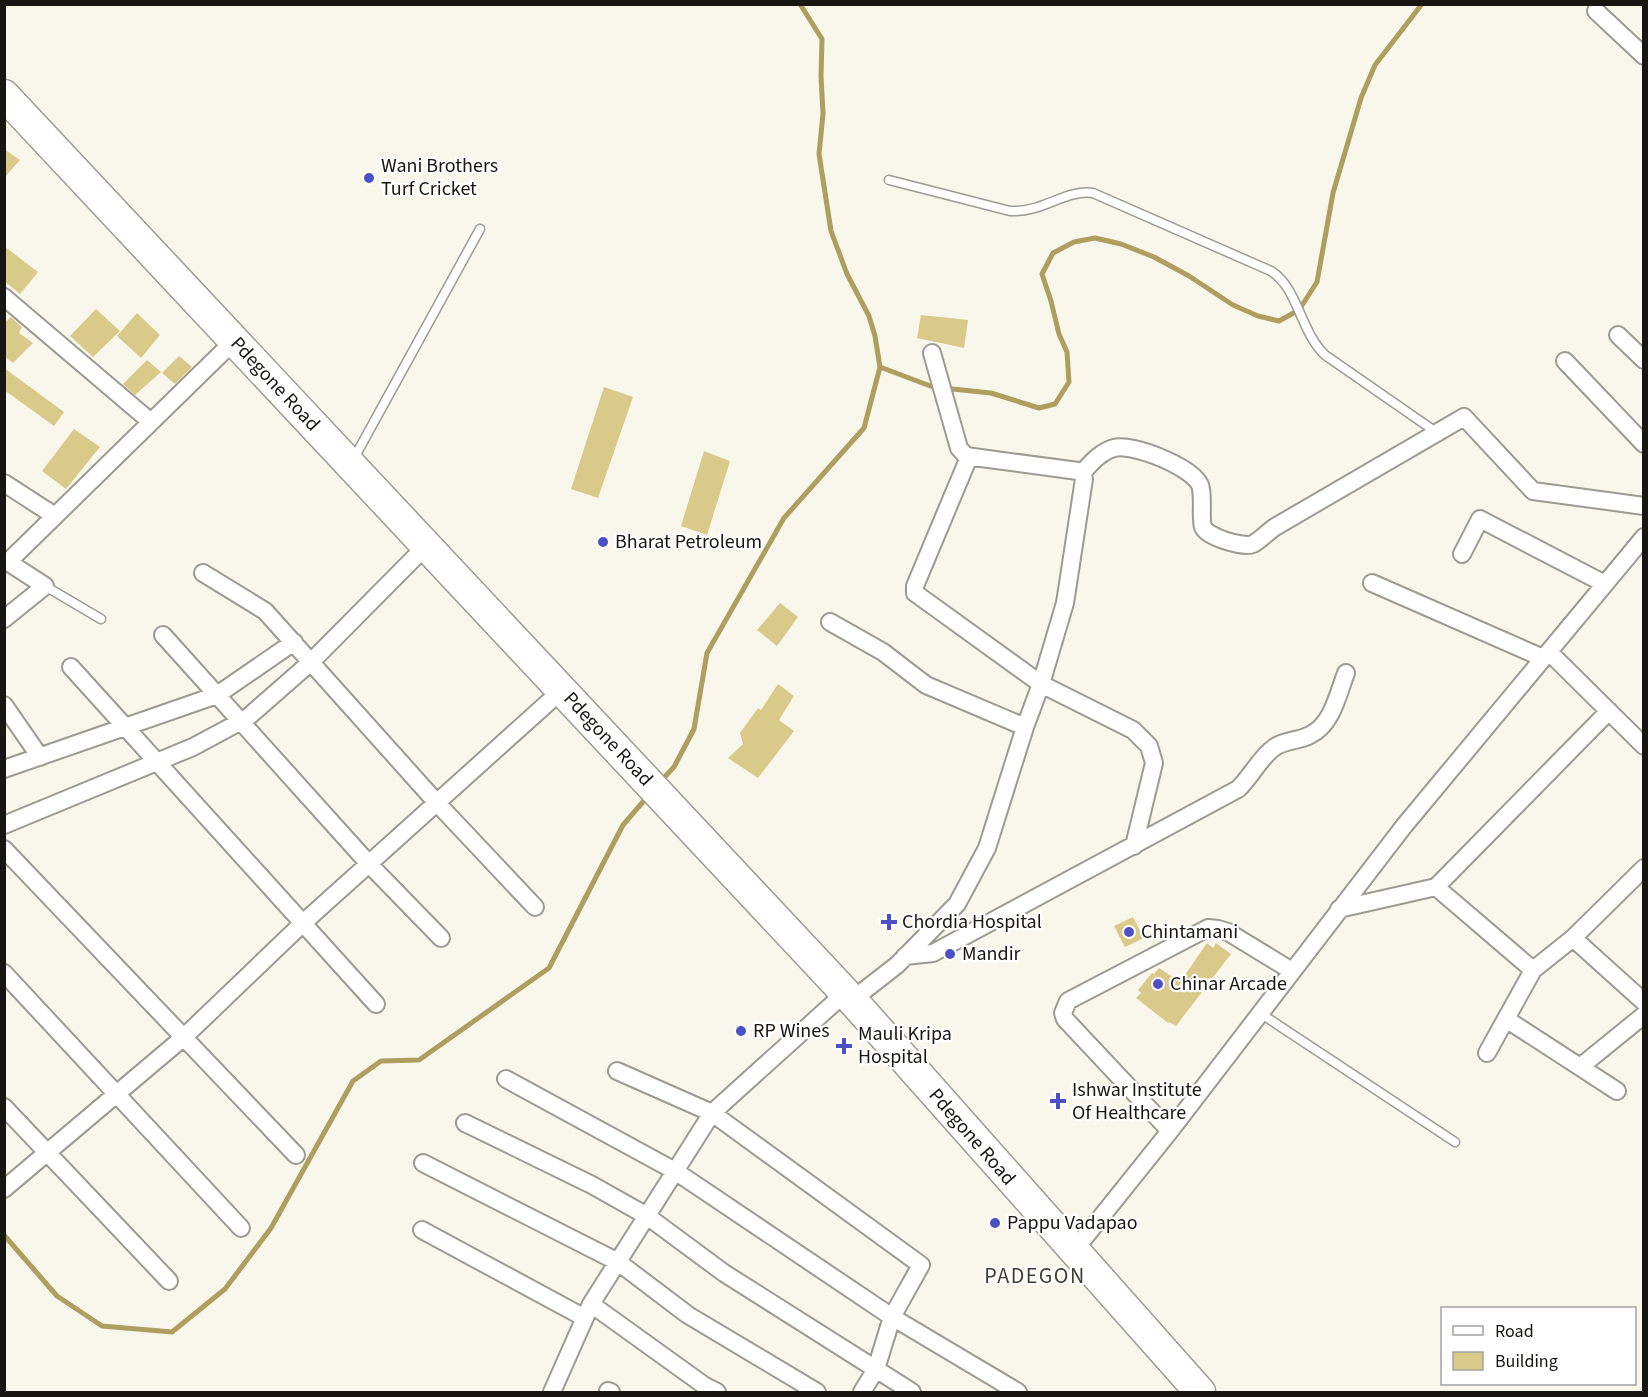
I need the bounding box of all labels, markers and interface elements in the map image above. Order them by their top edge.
place label: Wani Brothers Turf Cricket [381,152,498,203]
marker: Wani Brothers Turf Cricket [362,171,376,185]
street label: Pdegone Road [224,331,326,437]
place label: Bharat Petroleum [615,528,762,556]
marker: Bharat Petroleum [596,535,610,549]
street label: Pdegone Road [557,686,659,792]
place label: Chordia Hospital [902,908,1042,936]
marker: Chordia Hospital [880,913,898,931]
place label: Chintamani [1141,918,1238,946]
marker: Chintamani [1122,925,1136,939]
place label: Mandir [962,940,1021,968]
marker: Mandir [943,947,957,961]
place label: Chinar Arcade [1170,970,1287,998]
marker: Chinar Arcade [1151,977,1165,991]
place label: RP Wines [753,1017,830,1045]
place label: Mauli Kripa Hospital [858,1020,952,1071]
marker: RP Wines [734,1024,748,1038]
marker: Mauli Kripa Hospital [835,1037,853,1055]
place label: Ishwar Institute Of Healthcare [1072,1076,1202,1127]
street label: Pdegone Road [922,1082,1022,1192]
marker: Ishwar Institute Of Healthcare [1049,1092,1067,1110]
place label: Pappu Vadapao [1007,1209,1138,1237]
marker: Pappu Vadapao [988,1216,1002,1230]
district label: PADEGON [984,1260,1086,1292]
legend [1441,1307,1636,1385]
text: Road [1495,1319,1534,1344]
text: Building [1495,1349,1558,1374]

